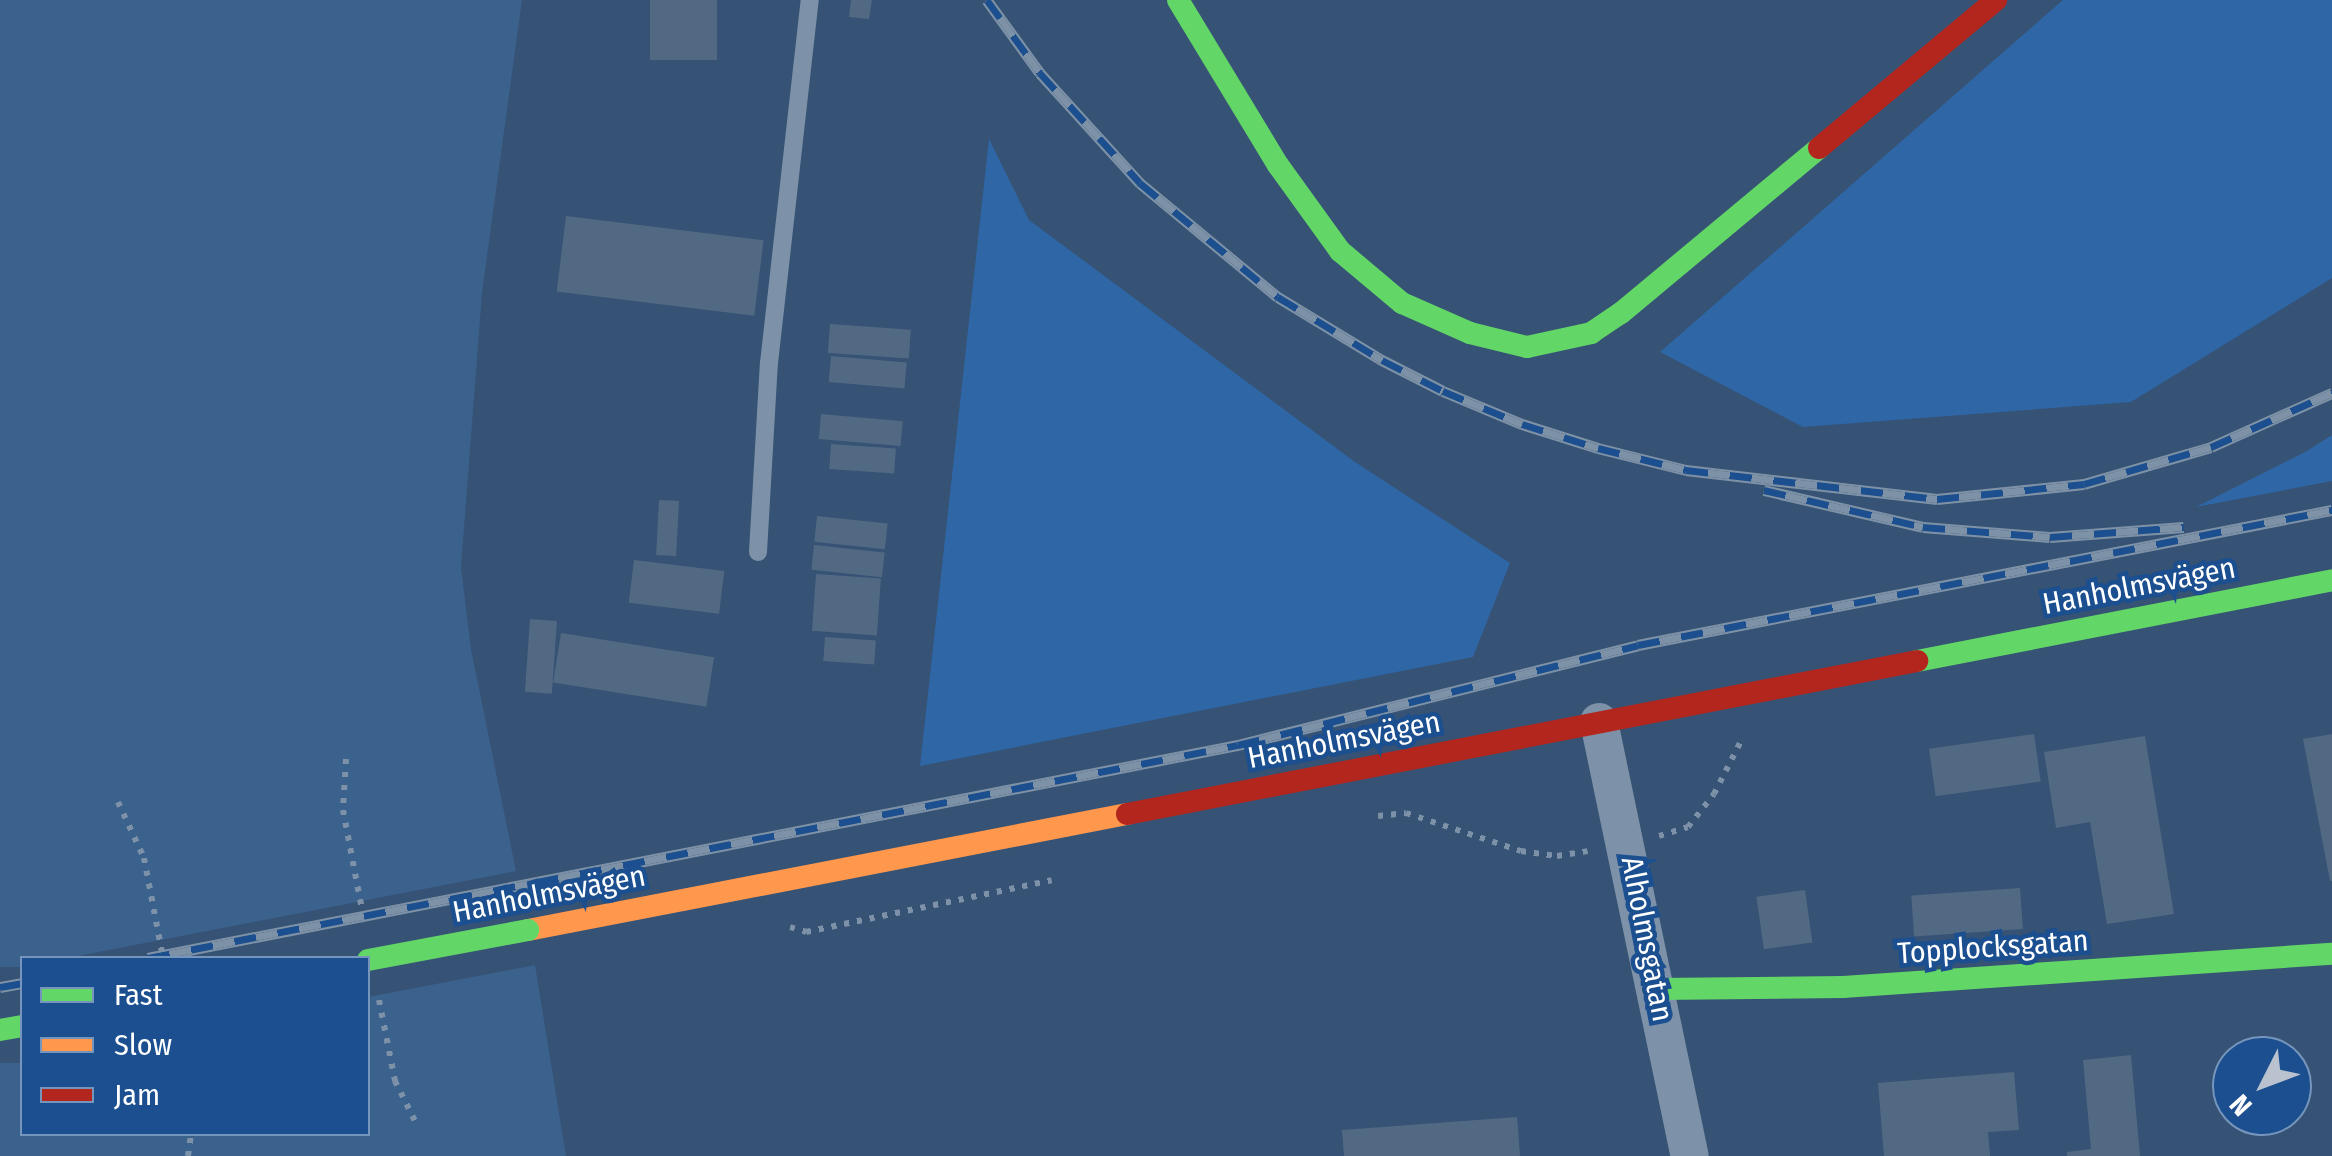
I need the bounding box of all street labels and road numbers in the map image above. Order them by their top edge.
street label: Hanholmsvägen [2040,550,2238,622]
street label: Hanholmsvägen [1245,704,1443,776]
street label: Alholmsgatan [1613,853,1681,1025]
street label: Hanholmsvägen [450,858,648,930]
street label: Topplocksgatan [1896,922,2090,972]

